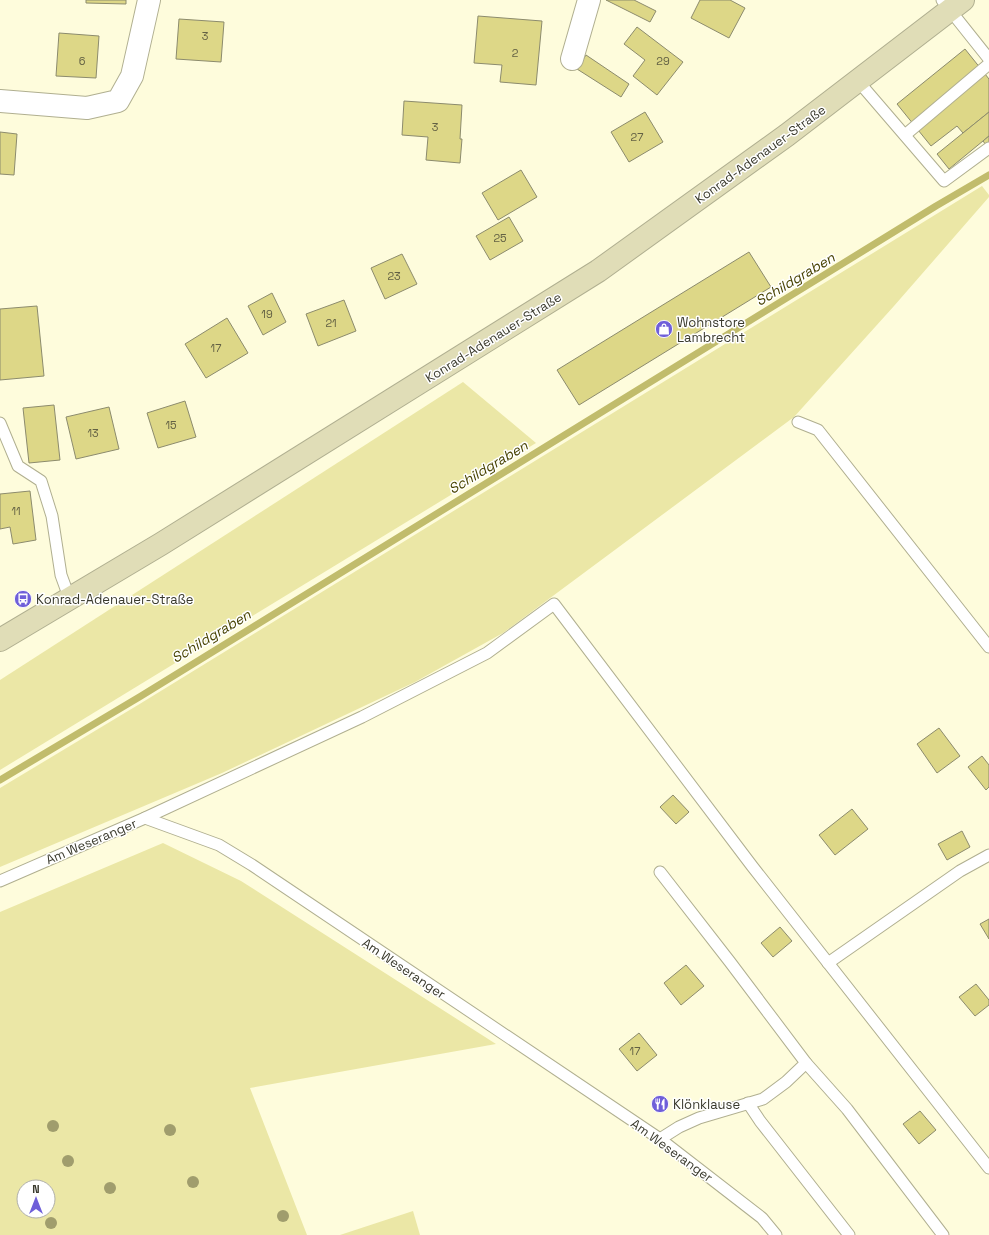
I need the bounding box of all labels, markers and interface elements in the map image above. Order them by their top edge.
house number: 3 [202,29,209,43]
house number: 2 [512,46,519,60]
house number: 6 [79,54,86,68]
house number: 29 [656,54,670,68]
street label: Konrad-Adenauer-Straße [692,101,829,208]
house number: 3 [432,120,439,134]
house number: 27 [631,130,643,144]
house number: 25 [493,231,507,245]
water label: Schildgraben [752,248,838,310]
house number: 23 [387,269,401,283]
street label: Konrad-Adenauer-Straße [422,288,565,386]
house number: 19 [261,307,273,321]
place label: Wohnstore Lambrecht [677,314,745,346]
house number: 21 [325,316,337,330]
shop icon: Wohnstore Lambrecht [654,319,674,339]
house number: 17 [211,341,221,355]
house number: 15 [165,418,177,432]
house number: 13 [87,426,99,440]
water label: Schildgraben [445,436,531,498]
house number: 11 [11,504,21,518]
bus stop icon: Konrad-Adenauer-Straße [13,589,33,609]
place label: Konrad-Adenauer-Straße [36,591,193,608]
water label: Schildgraben [168,605,254,667]
street label: Am Weseranger [43,815,139,868]
street label: Am Weseranger [359,934,449,1003]
house number: 17 [630,1044,640,1058]
restaurant icon: Klönklause [650,1094,670,1114]
place label: Klönklause [673,1096,740,1113]
street label: Am Weseranger [627,1115,716,1186]
north arrow [16,1179,56,1219]
text: N [32,1182,40,1196]

